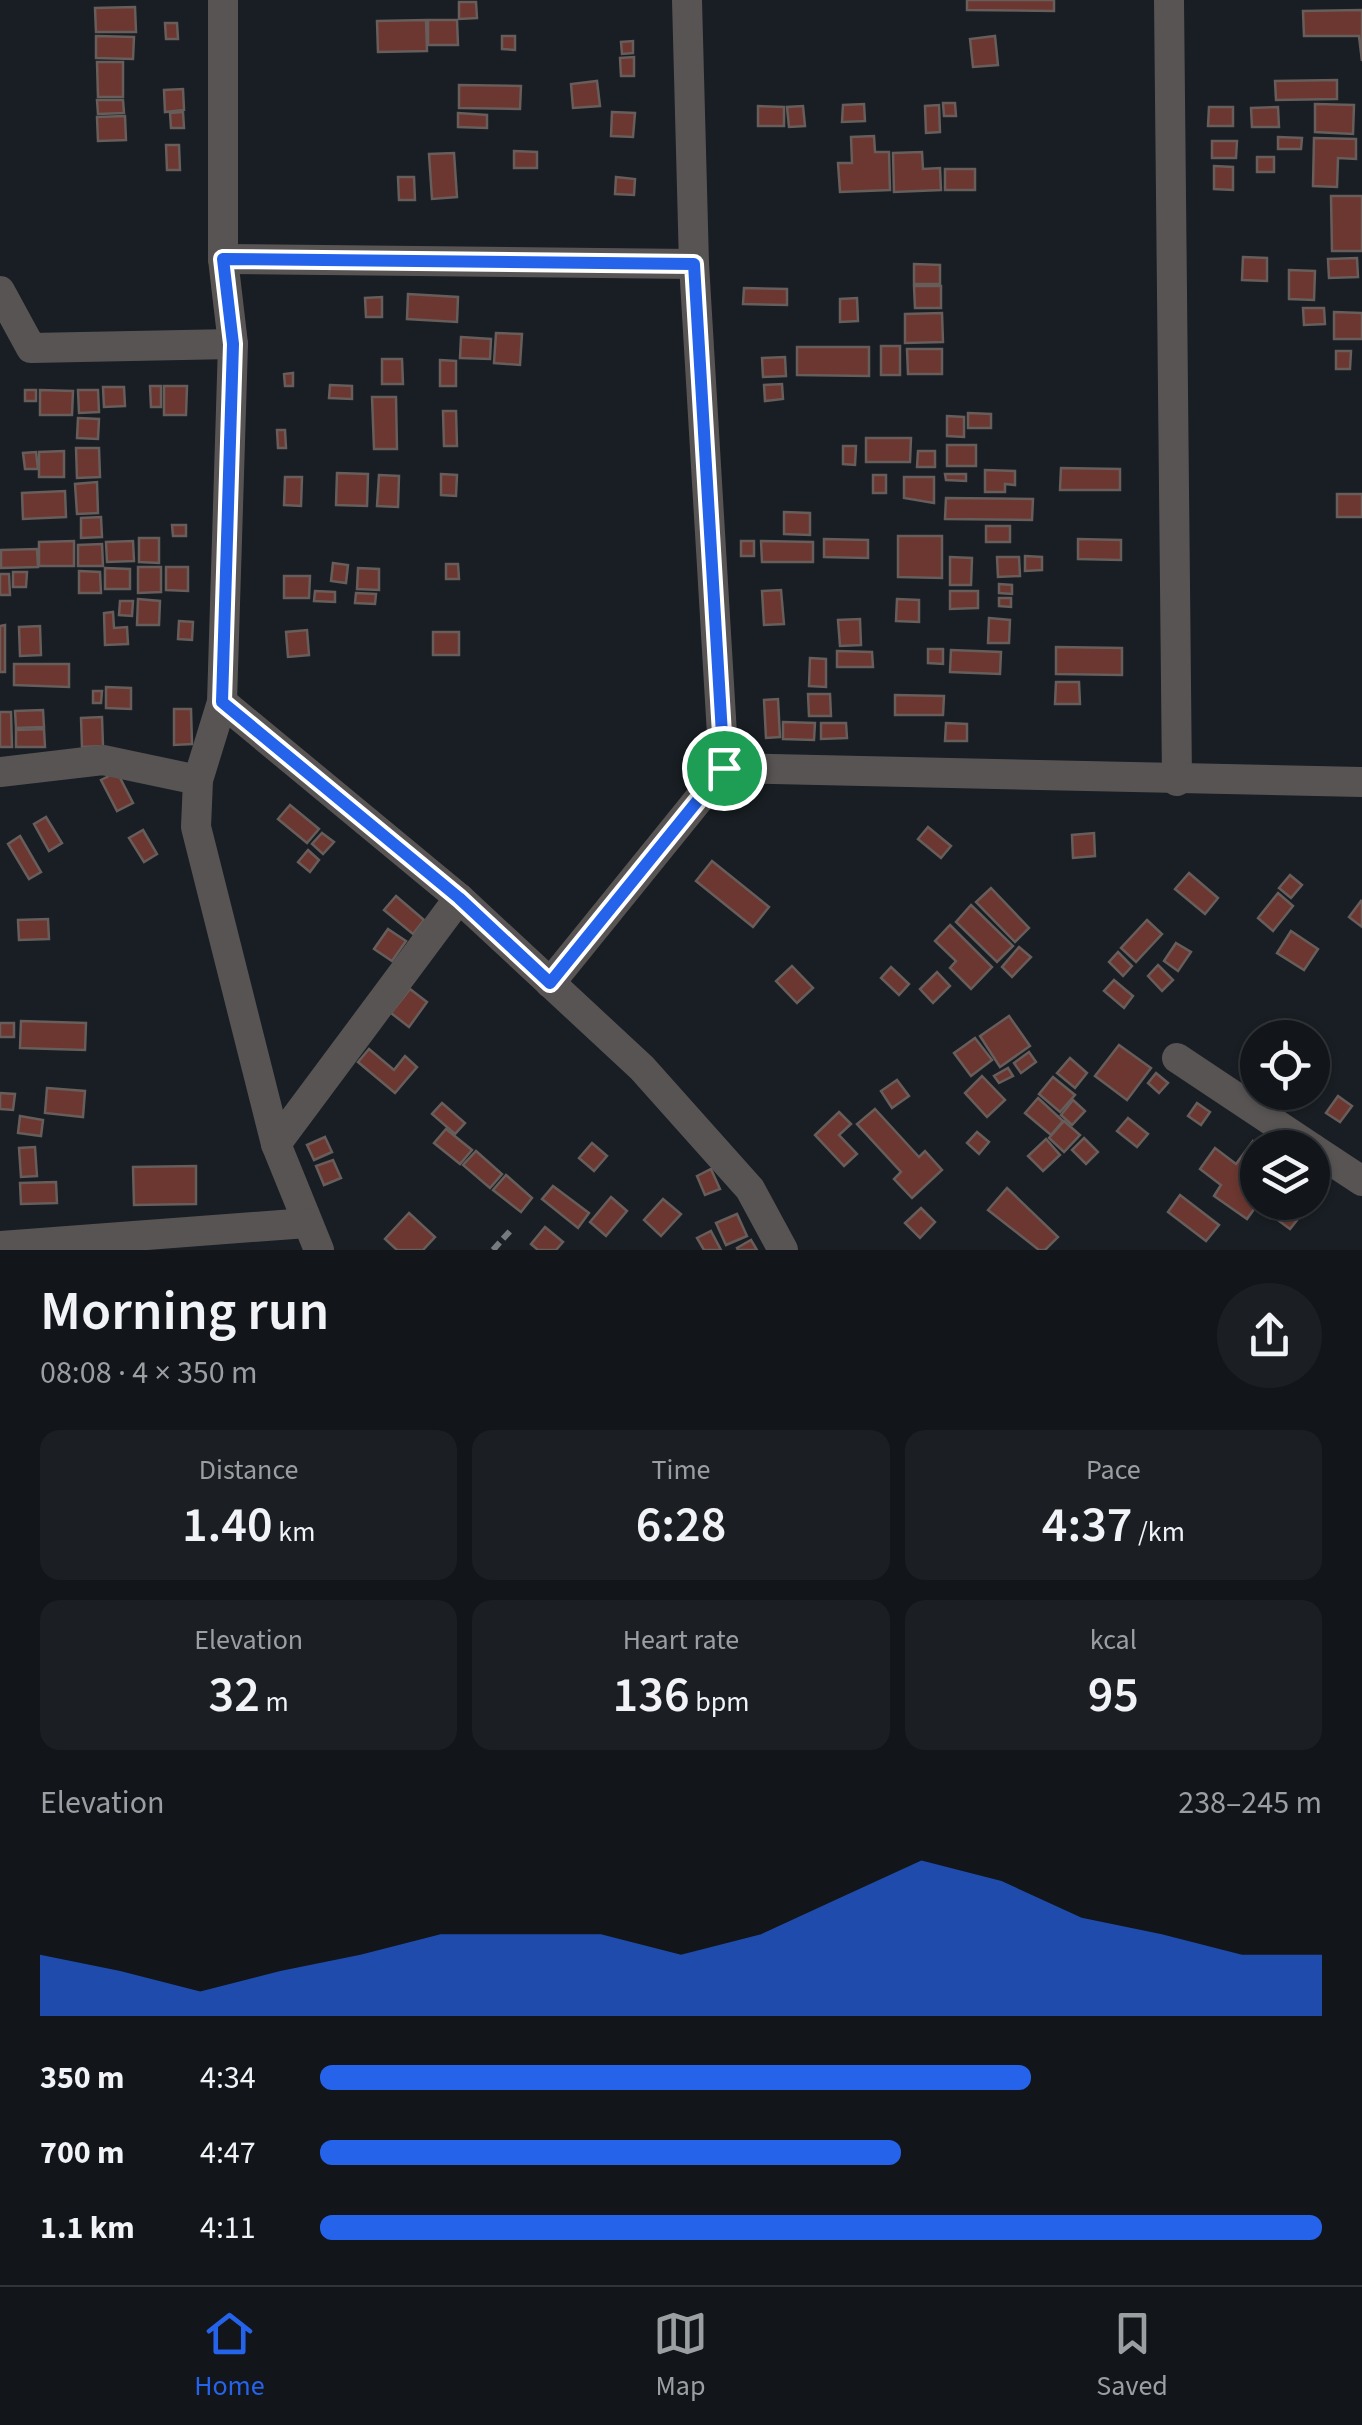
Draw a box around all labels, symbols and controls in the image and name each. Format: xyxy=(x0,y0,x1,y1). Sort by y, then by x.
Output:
pin xyxy=(682,726,767,811)
icon: arrive xyxy=(697,741,752,796)
map controls xyxy=(1240,1020,1330,1220)
button: locate xyxy=(1240,1020,1330,1110)
button: layers xyxy=(1240,1130,1330,1220)
text: Morning run xyxy=(40,1273,329,1351)
button: share xyxy=(1217,1283,1322,1388)
text: 08:08 · 4 × 350 m xyxy=(40,1350,258,1396)
text: Distance xyxy=(199,1450,298,1490)
text: Time xyxy=(651,1450,710,1490)
text: Pace xyxy=(1086,1450,1141,1490)
text: 1.40 xyxy=(182,1490,273,1561)
text: 6:28 xyxy=(636,1490,726,1561)
text: 4:37 xyxy=(1042,1490,1132,1561)
text: km xyxy=(273,1512,315,1552)
text: /km xyxy=(1132,1512,1185,1552)
text: Elevation xyxy=(194,1620,303,1660)
text: Heart rate xyxy=(623,1620,739,1660)
text: kcal xyxy=(1090,1620,1137,1660)
text: 32 xyxy=(209,1660,260,1731)
text: 136 xyxy=(613,1660,690,1731)
text: 95 xyxy=(1088,1660,1139,1731)
text: m xyxy=(260,1682,289,1722)
text: bpm xyxy=(690,1682,749,1722)
text: Elevation xyxy=(40,1780,165,1826)
text: 238–245 m xyxy=(1178,1780,1322,1826)
text: 350 m xyxy=(40,2055,125,2101)
text: 4:34 xyxy=(200,2055,256,2101)
text: 700 m xyxy=(40,2130,125,2176)
text: 4:47 xyxy=(200,2130,256,2176)
text: 1.1 km xyxy=(40,2205,135,2251)
text: 4:11 xyxy=(200,2205,256,2251)
tab: Home xyxy=(194,2306,265,2406)
tab: Map xyxy=(653,2306,708,2406)
tab: Saved xyxy=(1096,2306,1168,2406)

